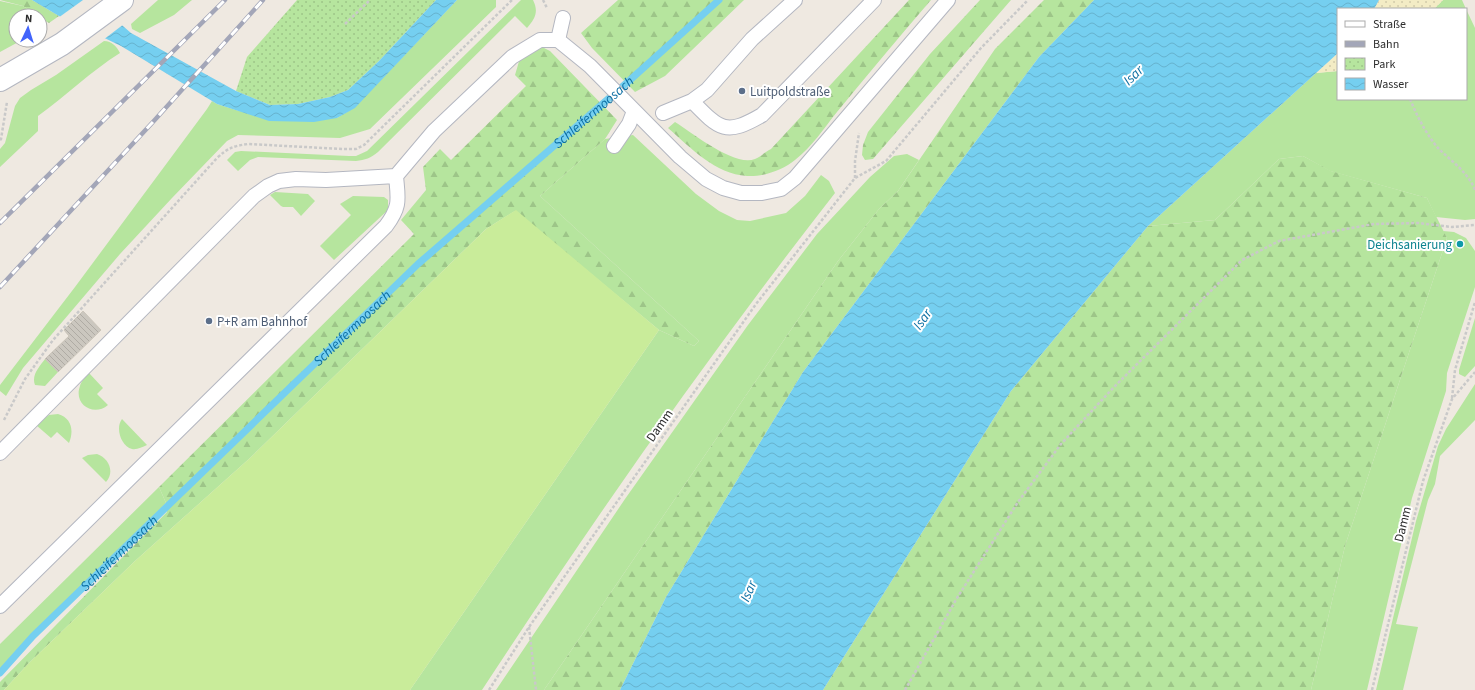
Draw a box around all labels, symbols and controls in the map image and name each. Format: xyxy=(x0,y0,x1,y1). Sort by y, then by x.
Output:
north arrow xyxy=(8,8,48,48)
legend xyxy=(1337,8,1467,100)
text: N xyxy=(24,11,33,26)
text: Straße xyxy=(1373,16,1406,33)
text: Bahn xyxy=(1373,36,1399,53)
text: Park xyxy=(1373,56,1395,73)
water label: Isar xyxy=(1119,60,1149,90)
water label: Schleifermoosach xyxy=(549,72,639,153)
text: Wasser xyxy=(1373,76,1409,93)
place label: Luitpoldstraße xyxy=(750,83,830,101)
marker: Luitpoldstraße xyxy=(737,86,747,96)
place label: Deichsanierung xyxy=(1367,236,1452,254)
marker: Deichsanierung xyxy=(1455,239,1465,249)
water label: Schleifermoosach xyxy=(309,286,396,371)
water label: Isar xyxy=(908,304,938,334)
place label: P+R am Bahnhof xyxy=(217,313,308,331)
marker: P+R am Bahnhof xyxy=(204,316,214,326)
street label: Damm xyxy=(642,406,678,446)
street label: Damm xyxy=(1390,505,1416,544)
water label: Schleifermoosach xyxy=(76,511,163,596)
water label: Isar xyxy=(736,577,763,605)

